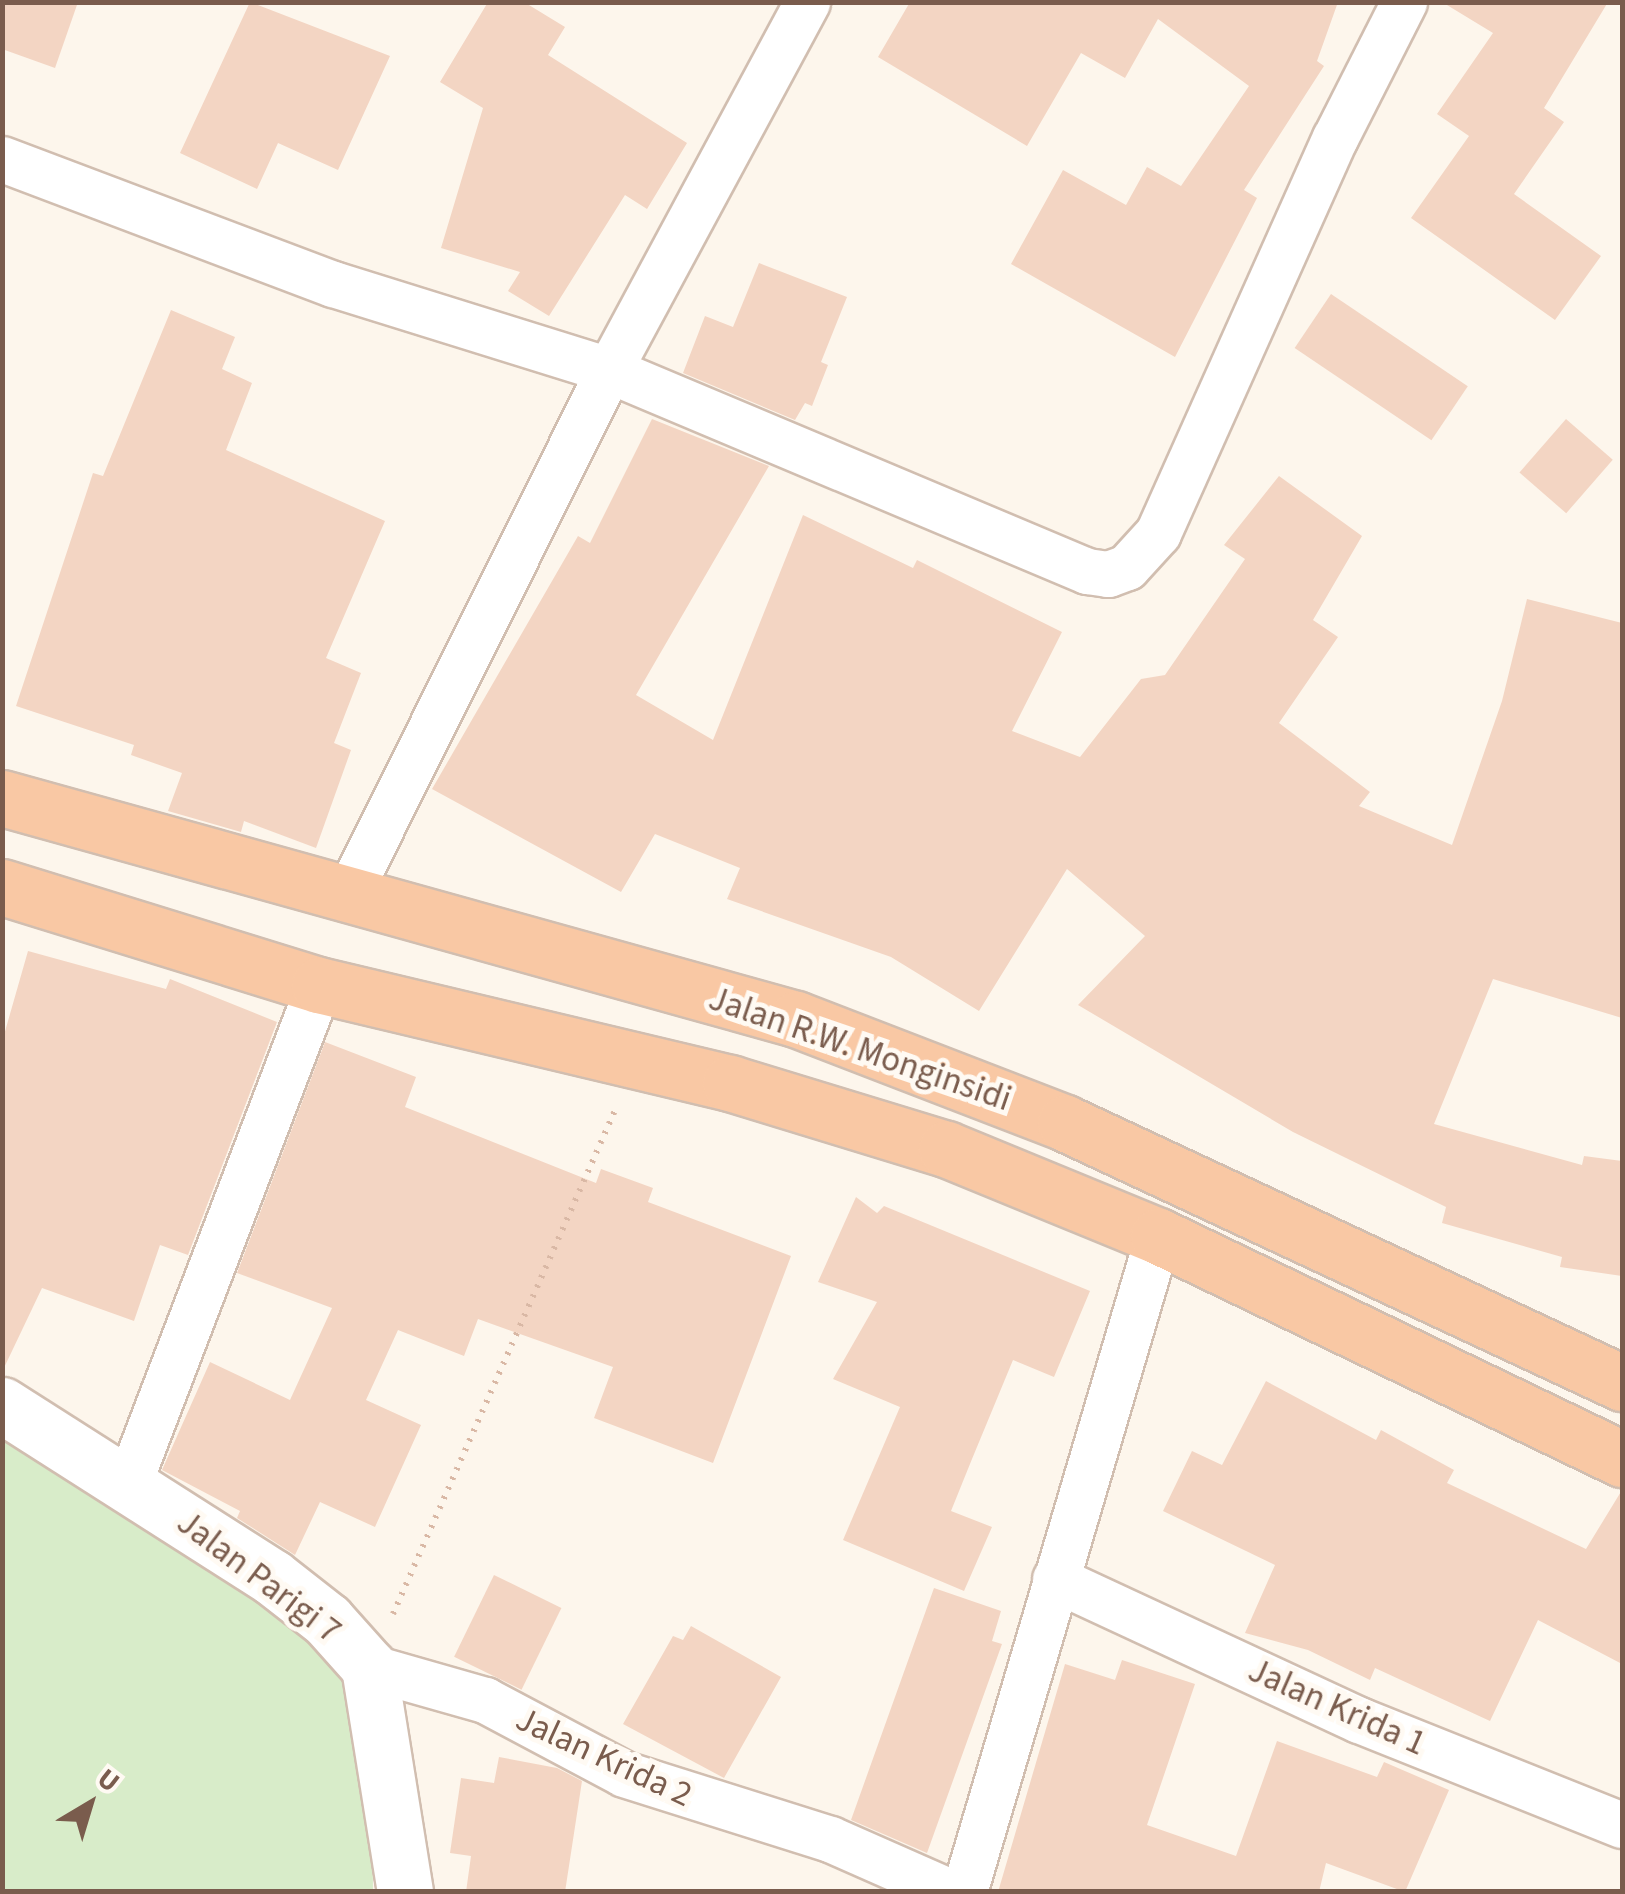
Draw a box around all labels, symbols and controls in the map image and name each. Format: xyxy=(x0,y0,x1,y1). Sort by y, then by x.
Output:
street label: Jalan R.W. Monginsidi xyxy=(703,978,1017,1120)
street label: Jalan Parigi 7 xyxy=(169,1502,349,1652)
street label: Jalan Krida 1 xyxy=(1242,1649,1432,1765)
street label: Jalan Krida 2 xyxy=(509,1698,699,1816)
north arrow xyxy=(40,1754,140,1854)
text: U xyxy=(89,1759,128,1802)

